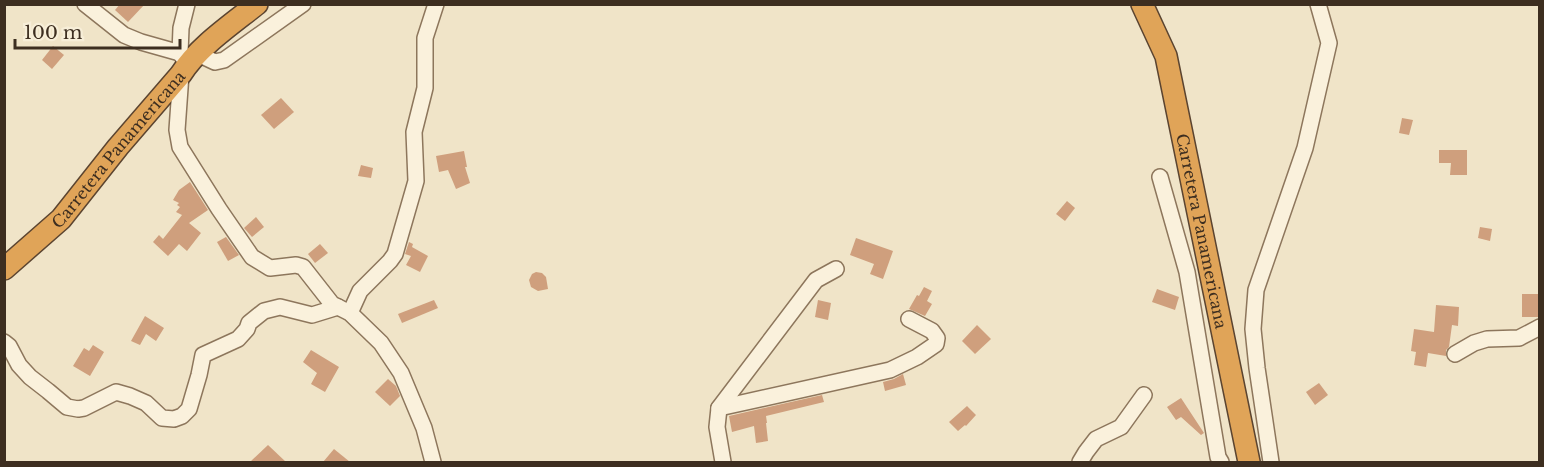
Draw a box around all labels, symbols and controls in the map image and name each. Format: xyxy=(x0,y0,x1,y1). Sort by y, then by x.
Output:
scale bar xyxy=(15,12,180,50)
text: 100 m xyxy=(24,22,82,44)
street label: Carretera Panamericana xyxy=(48,66,189,233)
street label: Carretera Panamericana xyxy=(1172,132,1232,331)

